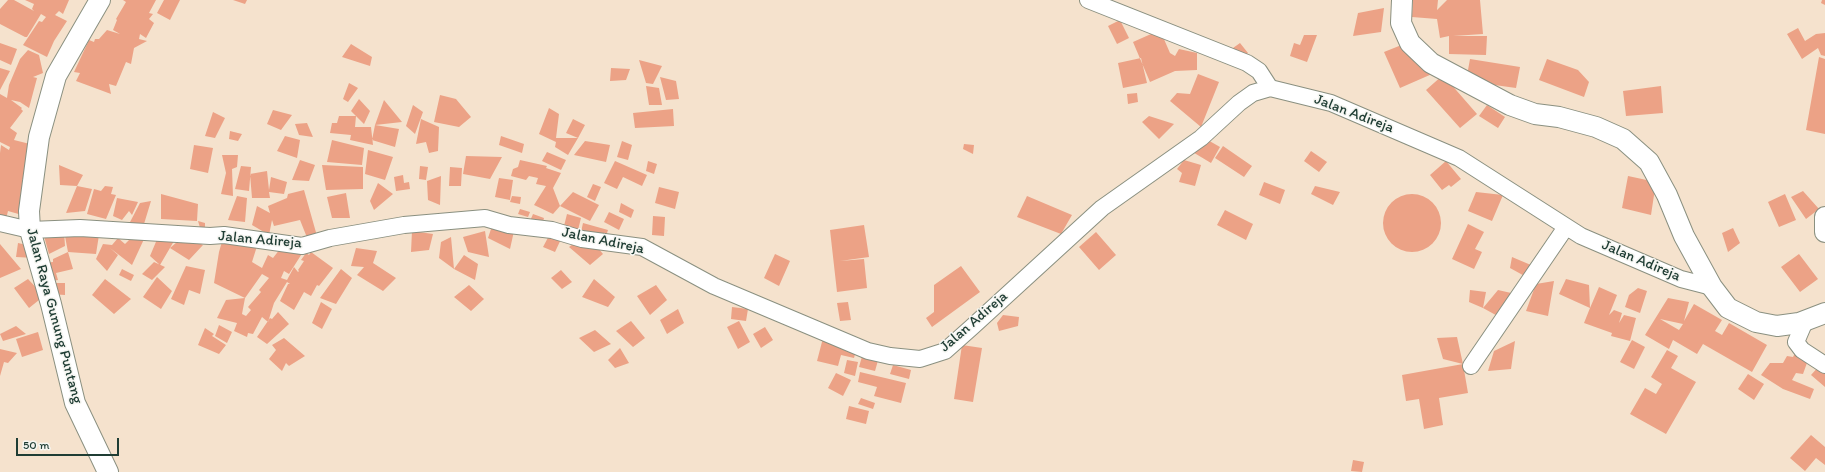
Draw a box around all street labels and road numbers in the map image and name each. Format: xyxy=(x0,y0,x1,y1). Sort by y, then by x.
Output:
street label: Jalan Adireja xyxy=(1312,91,1396,137)
street label: Jalan Adireja xyxy=(560,223,646,259)
street label: Jalan Raya Gunung Puntang xyxy=(22,226,86,406)
street label: Jalan Adireja xyxy=(217,227,303,253)
street label: Jalan Adireja xyxy=(1599,236,1683,286)
street label: Jalan Adireja xyxy=(936,288,1012,356)

